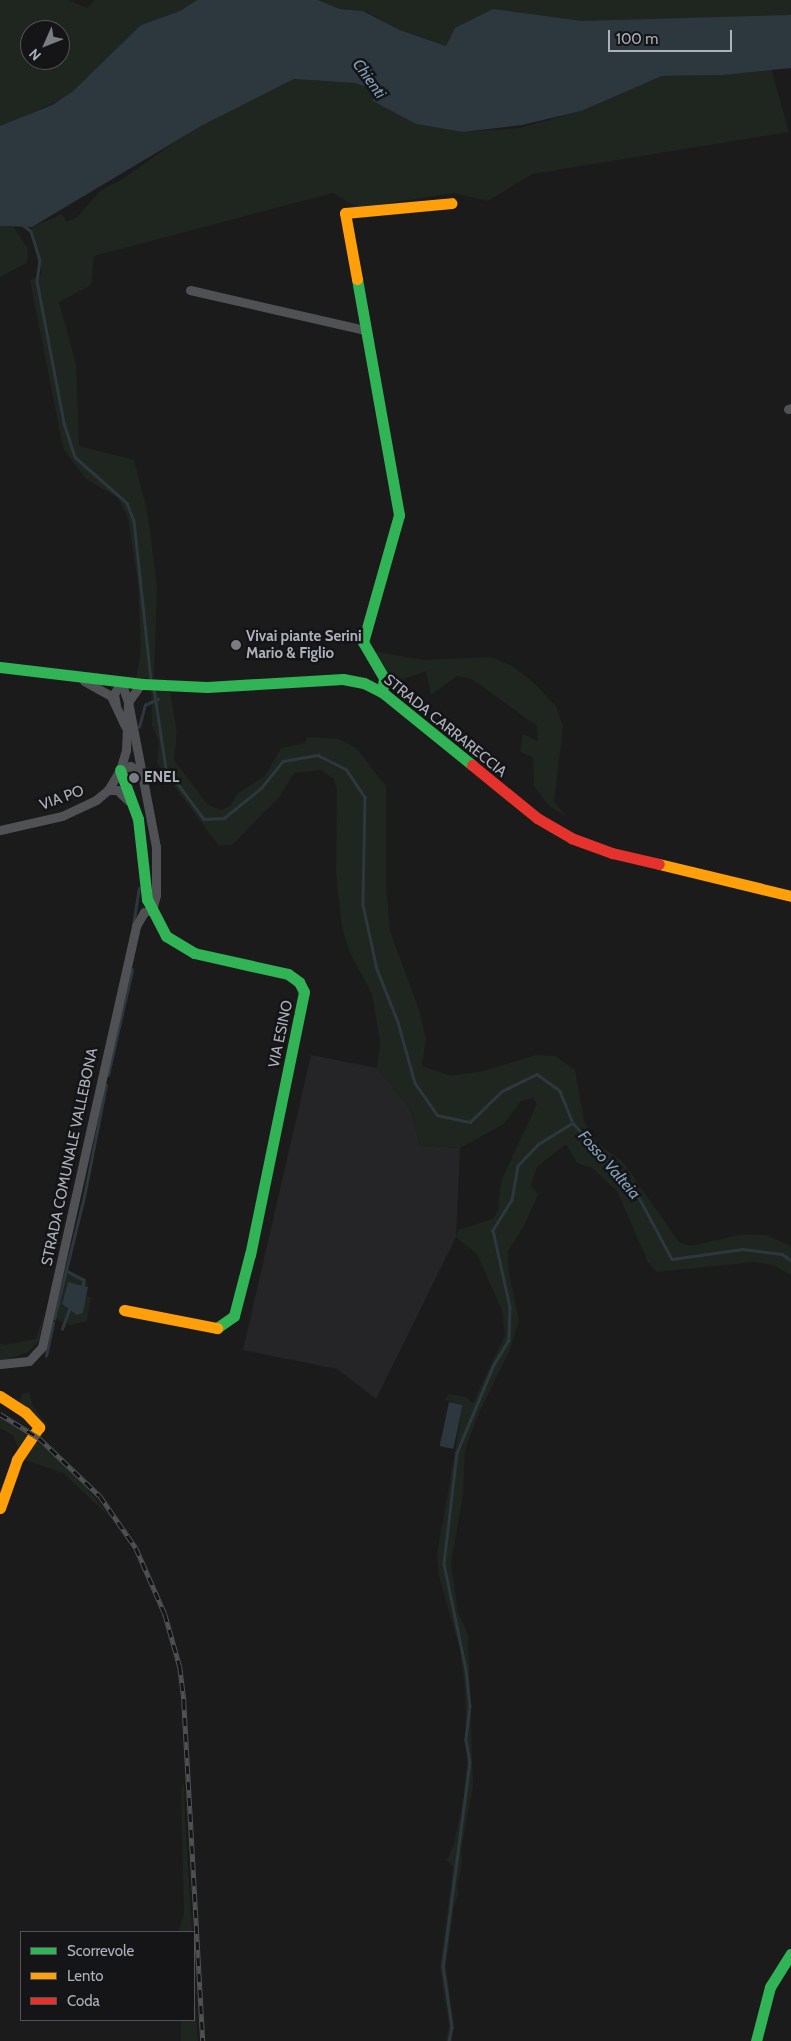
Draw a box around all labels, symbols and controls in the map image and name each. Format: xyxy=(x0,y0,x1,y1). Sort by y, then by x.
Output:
north arrow xyxy=(20,20,70,70)
scale bar xyxy=(611,20,735,52)
text: 100 m xyxy=(616,30,658,48)
text: N xyxy=(25,45,45,65)
water label: Chienti xyxy=(348,55,390,103)
place label: Vivai piante Serini Mario & Figlio xyxy=(246,627,362,662)
marker: Vivai piante Serini Mario & Figlio xyxy=(230,639,242,651)
street label: STRADA CARRARECCIA xyxy=(380,671,510,781)
place label: ENEL xyxy=(144,769,179,787)
marker: ENEL xyxy=(128,772,140,784)
street label: VIA PO xyxy=(37,782,87,814)
street label: VIA ESINO xyxy=(265,999,297,1069)
street label: STRADA COMUNALE VALLEBONA xyxy=(38,1047,102,1267)
water label: Fosso Valteia xyxy=(574,1127,644,1203)
legend xyxy=(20,1931,195,2021)
text: Scorrevole xyxy=(67,1942,134,1960)
text: Lento xyxy=(67,1967,104,1985)
text: Coda xyxy=(67,1992,100,2010)

